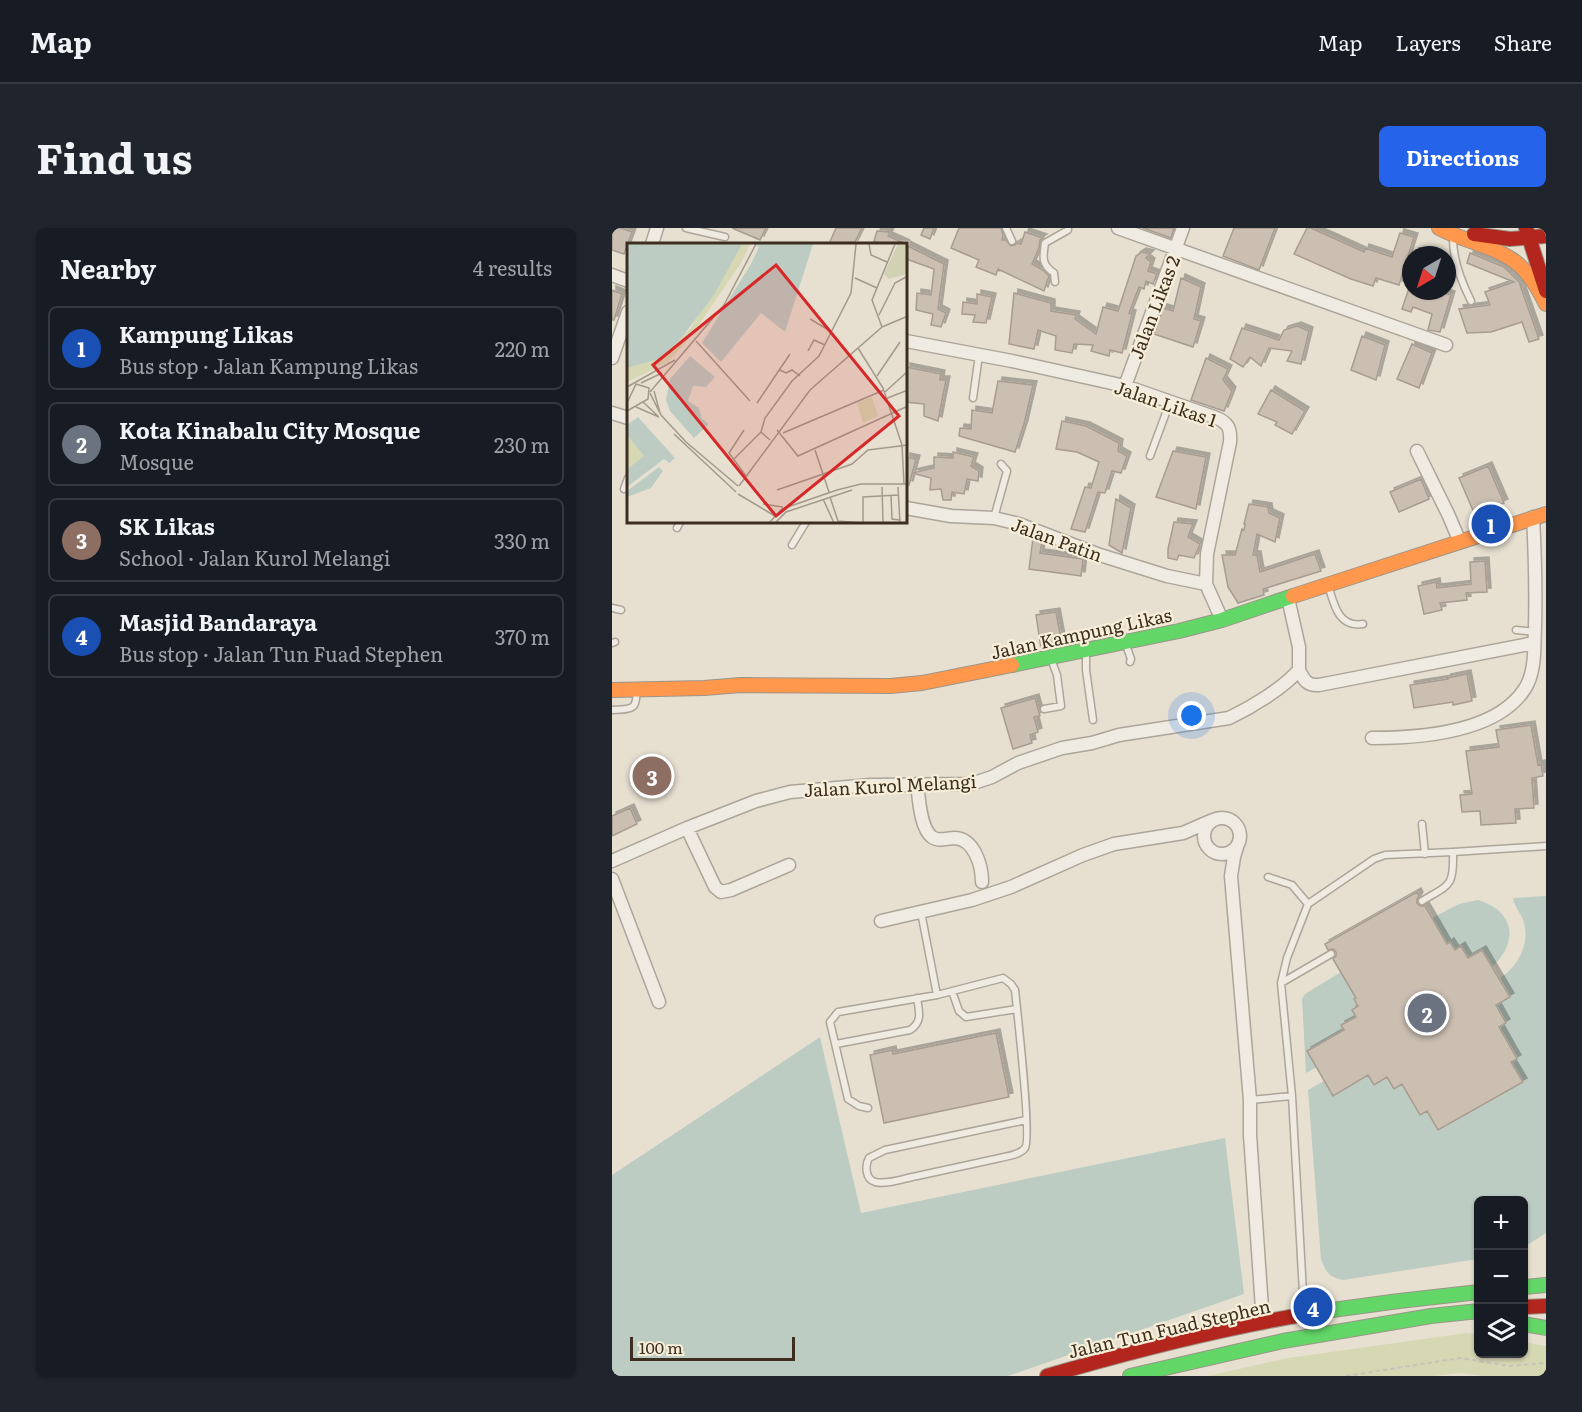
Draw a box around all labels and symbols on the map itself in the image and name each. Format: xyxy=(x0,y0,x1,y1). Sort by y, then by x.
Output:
inset map xyxy=(627,243,908,524)
north arrow xyxy=(1402,246,1456,300)
street label: Jalan Likas 2 xyxy=(1122,251,1186,363)
street label: Jalan Likas 1 xyxy=(1111,373,1221,433)
pin: 1 xyxy=(1472,502,1510,546)
street label: Jalan Patin xyxy=(1008,510,1106,568)
street label: Jalan Kampung Likas xyxy=(988,601,1174,665)
your location xyxy=(1177,701,1206,730)
pin: 3 xyxy=(632,754,672,798)
street label: Jalan Kurol Melangi xyxy=(803,767,977,803)
pin: 2 xyxy=(1408,990,1446,1036)
pin: 4 xyxy=(1294,1284,1332,1330)
street label: Jalan Tun Fuad Stephen xyxy=(1065,1292,1273,1364)
scale bar xyxy=(630,1334,795,1362)

